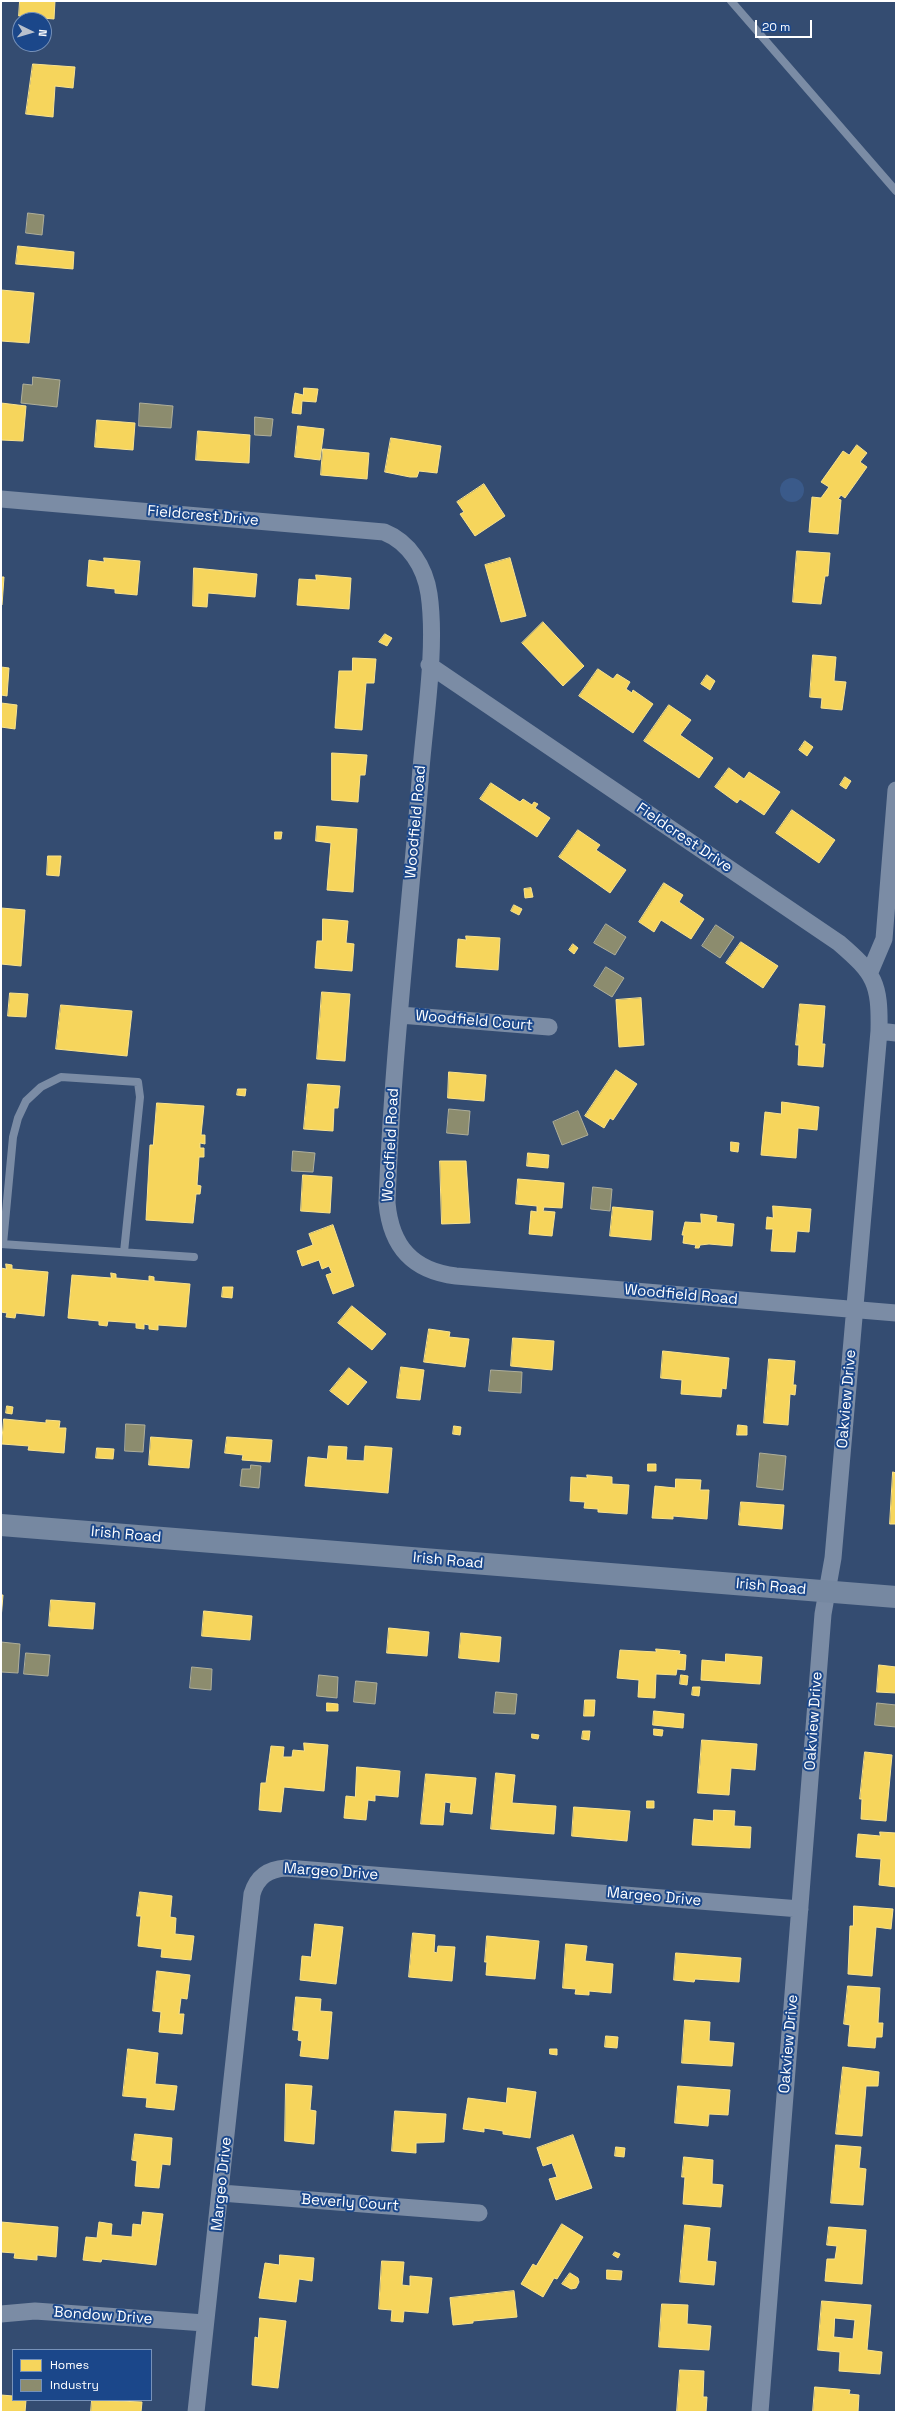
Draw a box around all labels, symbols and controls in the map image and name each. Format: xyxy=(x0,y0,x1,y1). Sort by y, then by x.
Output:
north arrow xyxy=(12,12,52,52)
scale bar xyxy=(757,12,814,38)
text: 20 m xyxy=(762,19,790,35)
text: N xyxy=(36,29,50,37)
street label: Fieldcrest Drive xyxy=(147,502,259,530)
street label: Woodfield Road xyxy=(402,764,430,880)
street label: Fieldcrest Drive xyxy=(633,799,735,877)
street label: Woodfield Court xyxy=(415,1007,533,1035)
street label: Woodfield Road xyxy=(379,1088,403,1202)
street label: Woodfield Road xyxy=(623,1281,739,1309)
street label: Oakview Drive xyxy=(834,1349,860,1449)
street label: Irish Road xyxy=(90,1523,162,1547)
street label: Irish Road xyxy=(412,1549,484,1573)
street label: Irish Road xyxy=(735,1575,807,1599)
street label: Oakview Drive xyxy=(802,1671,826,1771)
street label: Margeo Drive xyxy=(283,1860,379,1884)
street label: Margeo Drive xyxy=(606,1884,702,1910)
street label: Oakview Drive xyxy=(776,1994,802,2094)
street label: Margeo Drive xyxy=(208,2136,236,2232)
street label: Beverly Court xyxy=(300,2191,400,2215)
street label: Bondow Drive xyxy=(53,2304,153,2328)
legend xyxy=(12,2349,152,2401)
text: Homes xyxy=(50,2357,89,2373)
text: Industry xyxy=(50,2377,99,2393)

